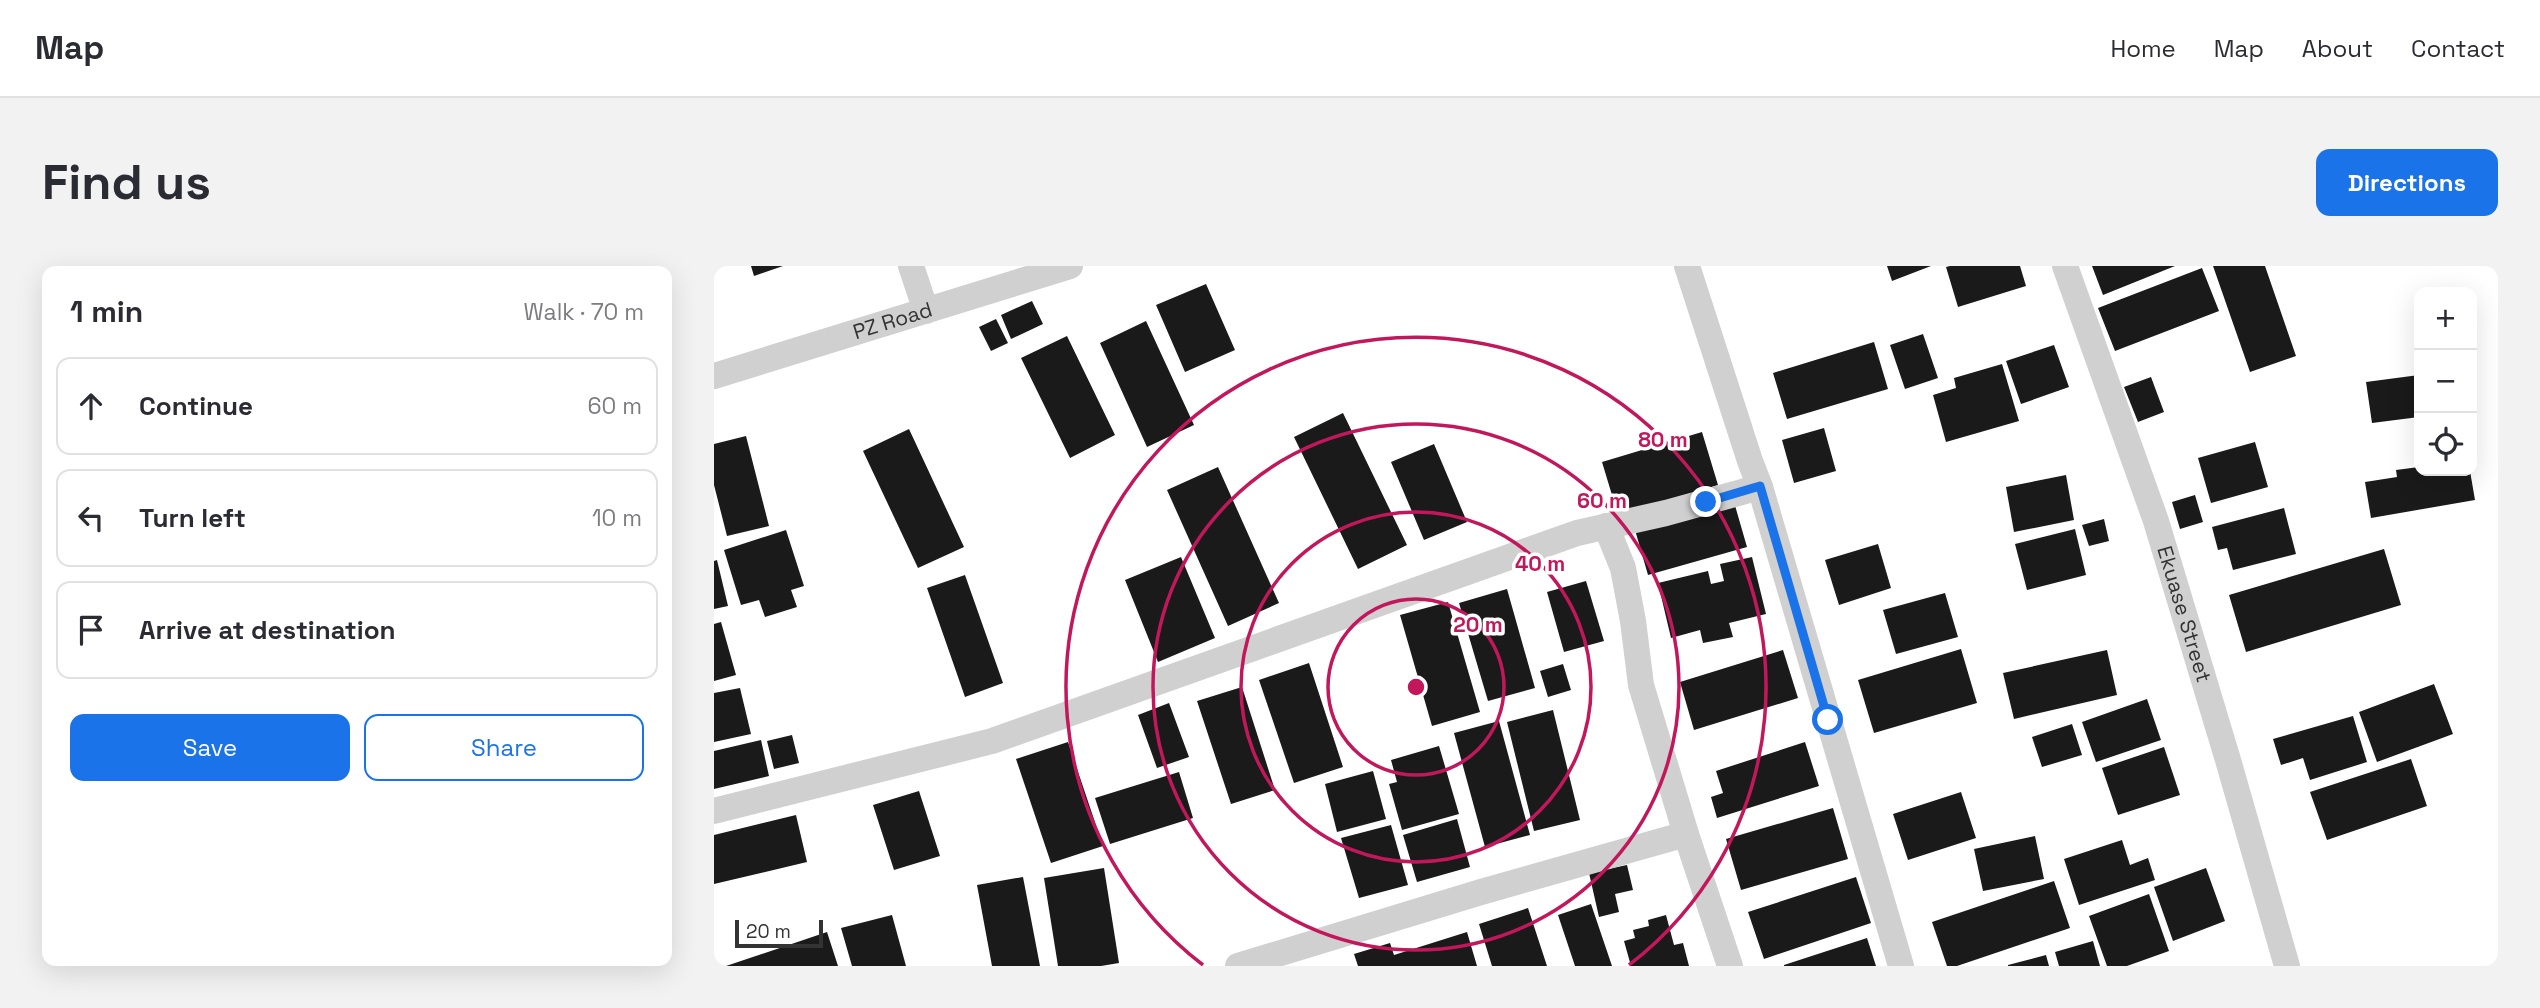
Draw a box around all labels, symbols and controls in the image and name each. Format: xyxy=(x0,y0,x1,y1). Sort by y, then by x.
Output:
text: Map xyxy=(35,27,104,69)
text: Home xyxy=(2110,33,2176,64)
text: Map xyxy=(2214,33,2264,64)
text: About xyxy=(2302,33,2373,64)
text: Contact xyxy=(2411,33,2505,64)
button: Directions xyxy=(2316,149,2498,216)
text: Find us xyxy=(42,151,211,213)
map controls xyxy=(2414,287,2477,476)
button: + xyxy=(2414,287,2477,350)
text: 1 min xyxy=(70,292,143,331)
street label: PZ Road xyxy=(850,295,935,345)
text: Walk · 70 m xyxy=(524,297,644,327)
button: − xyxy=(2414,350,2477,413)
icon: ahead xyxy=(72,387,110,425)
text: Continue xyxy=(139,389,253,423)
text: 60 m xyxy=(587,391,642,421)
button: locate xyxy=(2414,413,2477,476)
text: 80 m xyxy=(1638,426,1688,453)
route end xyxy=(1690,486,1721,517)
text: 60 m xyxy=(1577,487,1627,514)
icon: left xyxy=(72,499,110,537)
text: Turn left xyxy=(139,501,246,535)
text: 10 m xyxy=(592,503,642,533)
street label: Ekuase Street xyxy=(2151,543,2218,685)
text: 40 m xyxy=(1515,550,1565,577)
icon: arrive xyxy=(72,611,110,649)
text: 20 m xyxy=(1453,611,1503,638)
text: Arrive at destination xyxy=(139,613,396,647)
centre of rings xyxy=(1404,675,1428,699)
route start xyxy=(1812,704,1843,735)
button: Save xyxy=(70,714,350,781)
button: Share xyxy=(364,714,644,781)
scale bar xyxy=(735,917,822,949)
text: 20 m xyxy=(746,919,791,944)

